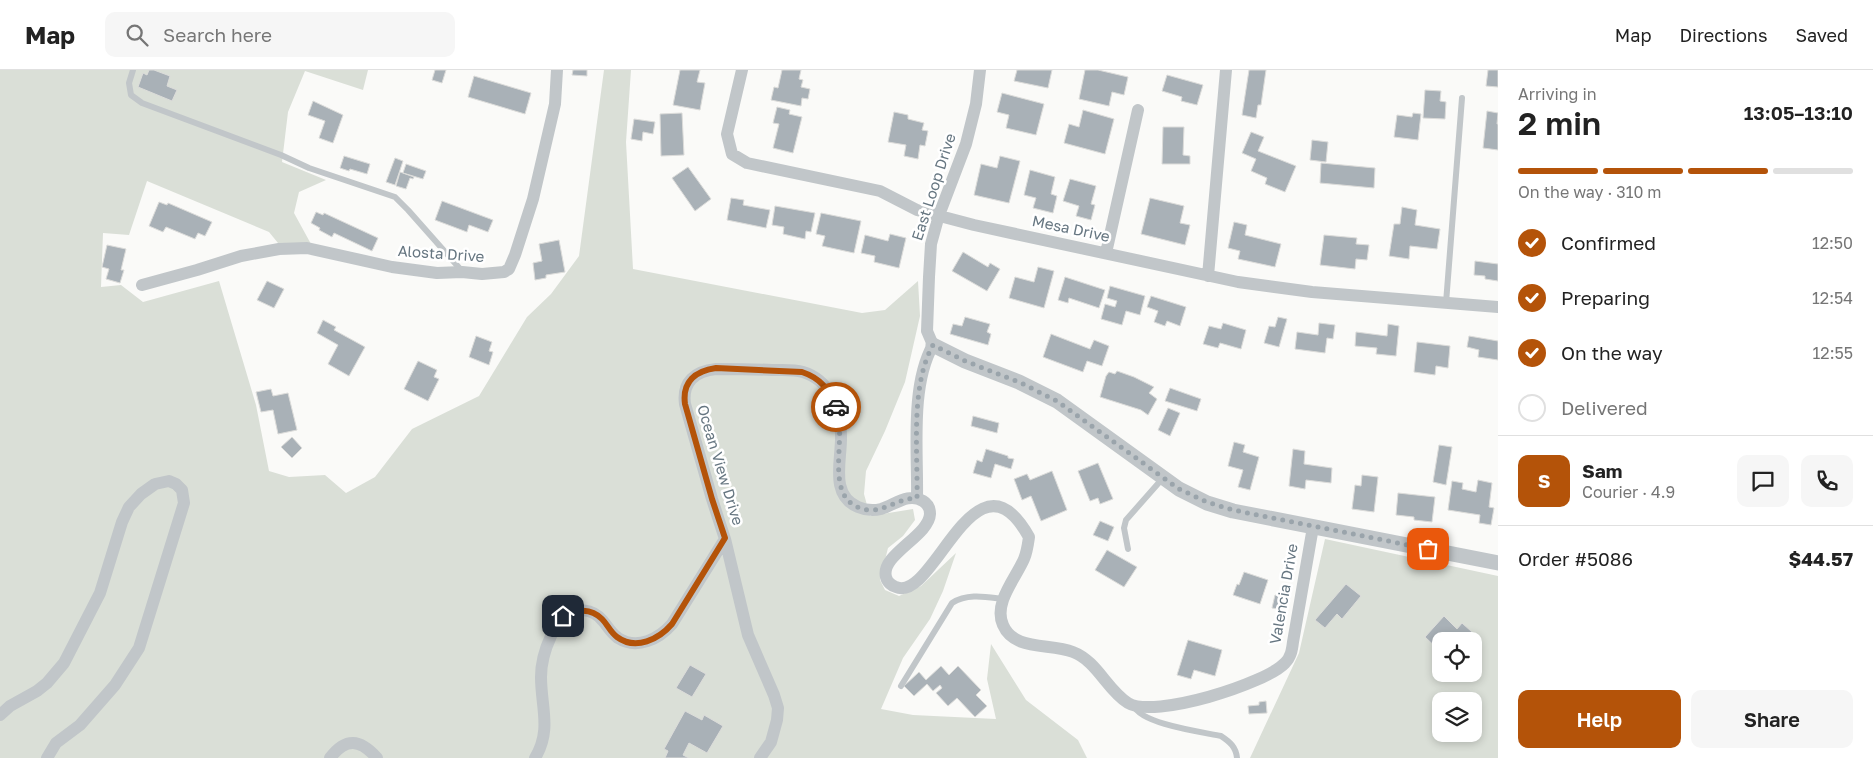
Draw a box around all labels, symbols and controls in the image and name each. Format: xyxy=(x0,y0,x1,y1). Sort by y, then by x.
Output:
search box xyxy=(105,12,455,57)
text: Map xyxy=(25,20,75,49)
icon: search xyxy=(123,21,151,49)
text: Search here xyxy=(163,23,272,46)
text: Map xyxy=(1615,24,1651,46)
text: Directions xyxy=(1679,24,1767,46)
text: Saved xyxy=(1795,24,1848,46)
text: Arriving in xyxy=(1518,84,1597,104)
text: 13:05–13:10 xyxy=(1744,101,1853,124)
text: 2 min xyxy=(1518,104,1601,142)
street label: East Loop Drive xyxy=(907,131,959,243)
text: On the way · 310 m xyxy=(1518,182,1662,202)
street label: Mesa Drive xyxy=(1031,211,1112,245)
icon: check xyxy=(1518,229,1546,257)
text: Confirmed xyxy=(1561,231,1656,254)
text: 12:50 xyxy=(1812,233,1853,253)
street label: Alosta Drive xyxy=(397,241,485,265)
icon: check xyxy=(1518,284,1546,312)
text: Preparing xyxy=(1561,286,1650,309)
text: 12:54 xyxy=(1812,288,1853,308)
icon: check xyxy=(1518,339,1546,367)
text: On the way xyxy=(1561,341,1663,364)
text: 12:55 xyxy=(1813,343,1853,363)
courier xyxy=(811,382,861,432)
icon: car xyxy=(822,393,850,421)
text: Delivered xyxy=(1561,396,1648,419)
street label: Ocean View Drive xyxy=(694,402,748,527)
button: chat xyxy=(1737,455,1789,507)
button: phone xyxy=(1801,455,1853,507)
text: Sam xyxy=(1582,459,1622,482)
text: S xyxy=(1538,469,1550,492)
text: Courier · 4.9 xyxy=(1582,482,1675,502)
pin xyxy=(1407,528,1449,570)
icon: bag xyxy=(1414,535,1442,563)
street label: Valencia Drive xyxy=(1265,542,1301,646)
text: Order #5086 xyxy=(1518,547,1633,570)
text: $44.57 xyxy=(1788,547,1853,570)
pin xyxy=(542,595,584,637)
icon: home xyxy=(549,602,577,630)
map controls xyxy=(1432,632,1482,742)
button: locate xyxy=(1432,632,1482,682)
button: Help xyxy=(1518,690,1681,748)
button: Share xyxy=(1691,690,1853,748)
button: layers xyxy=(1432,692,1482,742)

